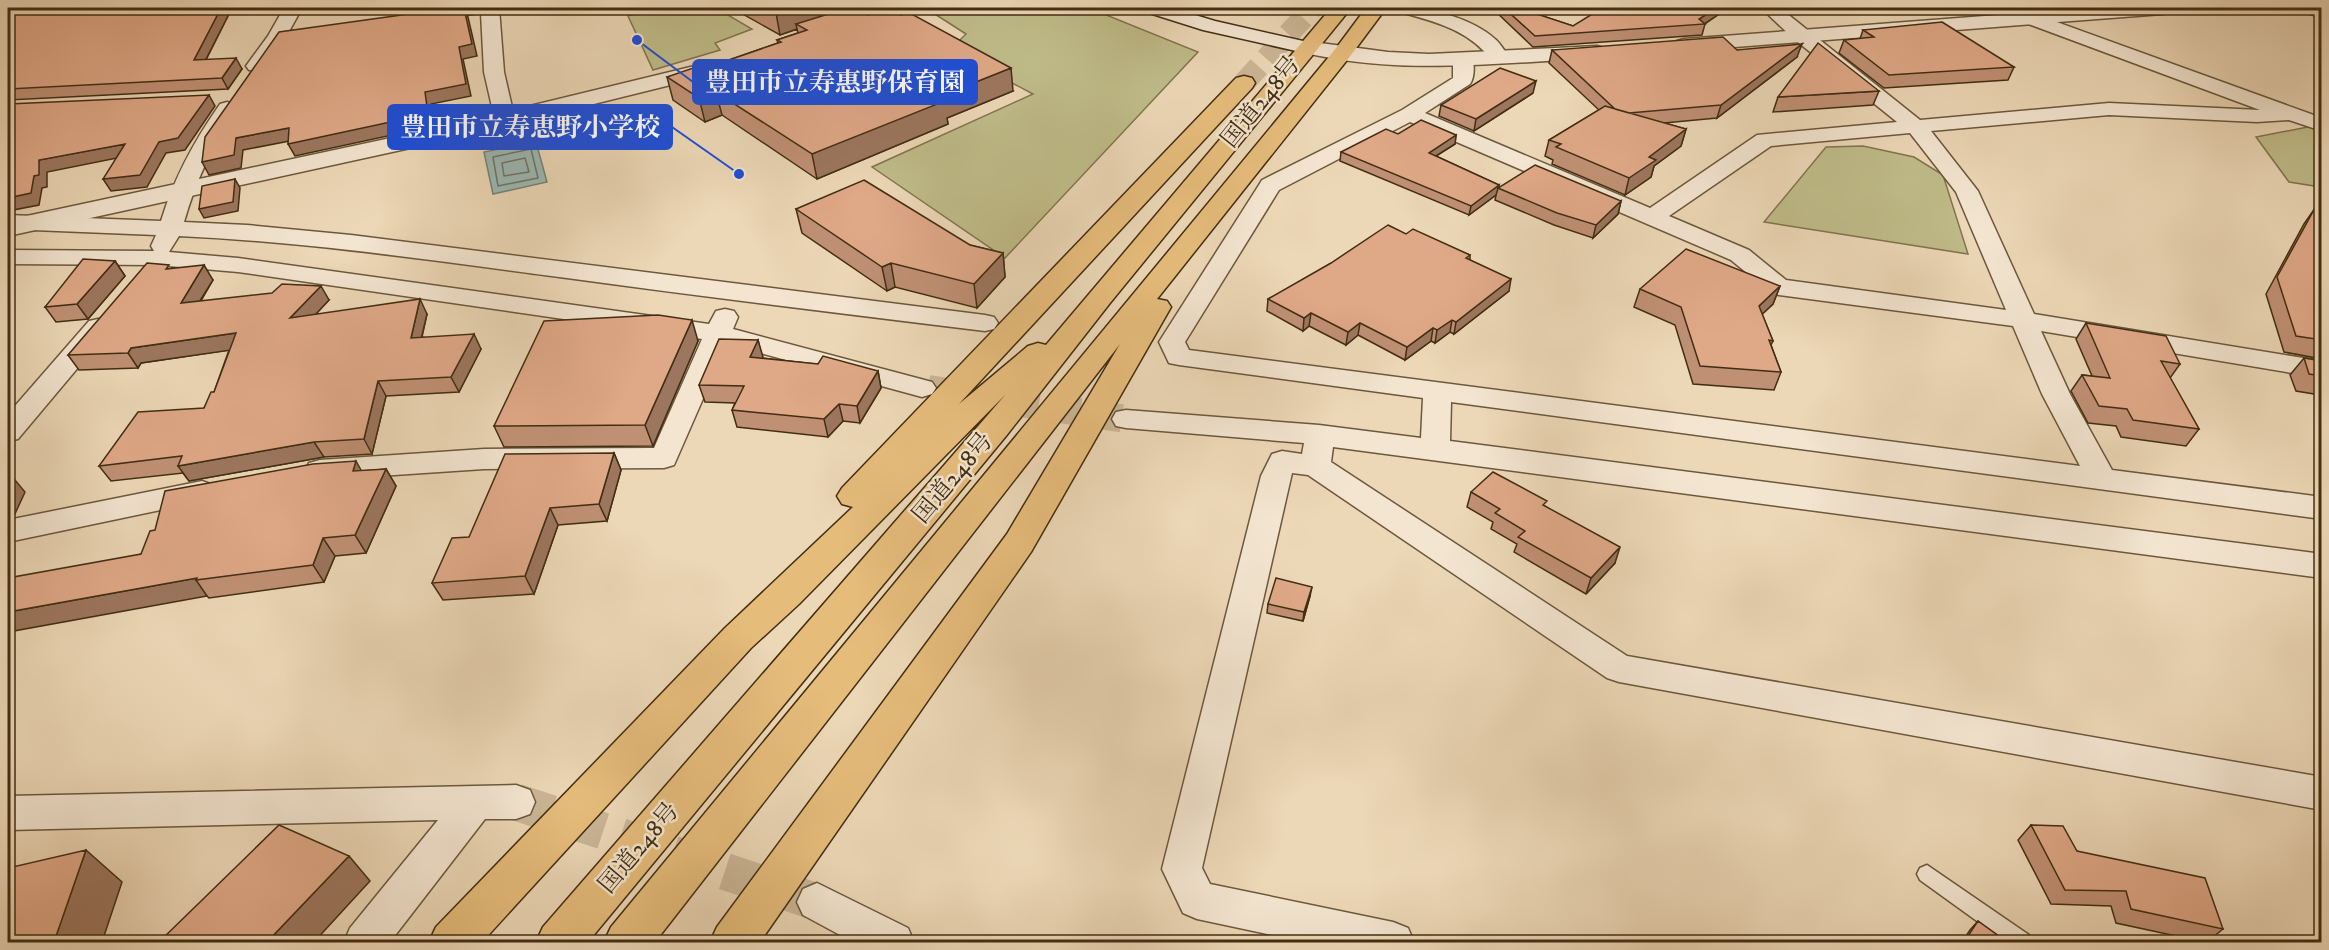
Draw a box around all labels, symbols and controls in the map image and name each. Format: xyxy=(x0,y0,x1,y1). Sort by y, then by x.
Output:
street label: 国道248号 xyxy=(1215,50,1307,154)
callout: 豊田市立寿惠野保育園 xyxy=(693,60,977,104)
text: 豊田市立寿惠野保育園 xyxy=(705,67,965,100)
callout: 豊田市立寿恵野小学校 xyxy=(388,105,672,149)
text: 豊田市立寿恵野小学校 xyxy=(400,112,660,145)
street label: 国道248号 xyxy=(906,426,1000,530)
street label: 国道248号 xyxy=(592,796,686,900)

